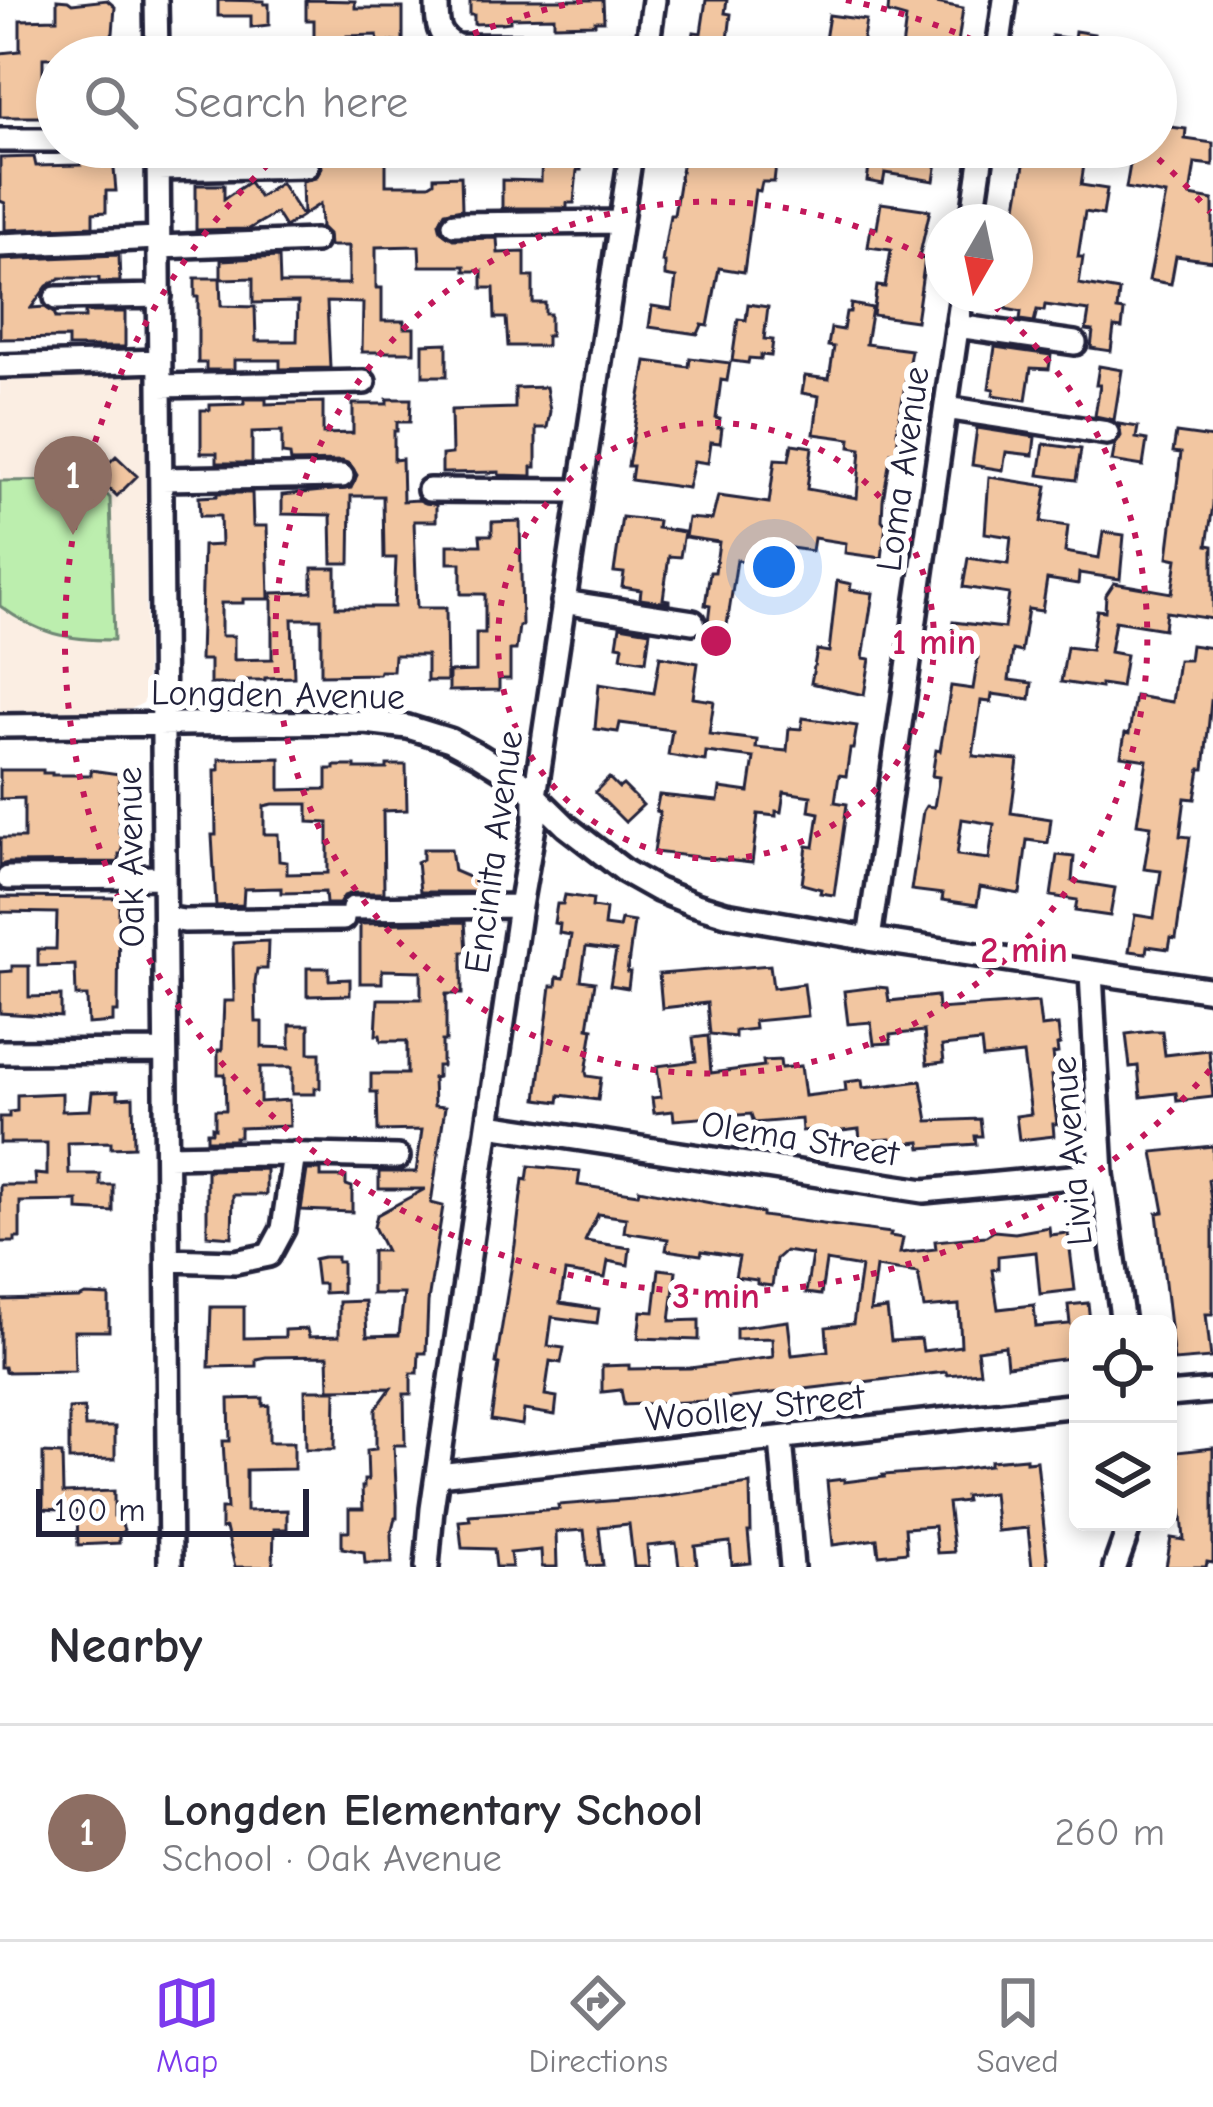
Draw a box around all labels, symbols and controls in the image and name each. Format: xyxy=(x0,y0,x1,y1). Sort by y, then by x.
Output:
search box xyxy=(36,36,1177,168)
icon: search xyxy=(78,69,144,135)
text: Search here xyxy=(174,76,408,128)
north arrow xyxy=(925,204,1033,312)
street label: Loma Avenue xyxy=(868,364,938,574)
pin: 1 xyxy=(34,436,112,535)
your location xyxy=(744,537,804,597)
centre of rings xyxy=(695,620,737,662)
text: 1 min xyxy=(892,622,976,663)
street label: Longden Avenue xyxy=(151,672,405,718)
street label: Encinita Avenue xyxy=(457,728,531,976)
street label: Oak Avenue xyxy=(109,766,153,948)
text: 2 min xyxy=(980,930,1068,971)
street label: Livia Avenue xyxy=(1043,1055,1101,1247)
street label: Olema Street xyxy=(698,1103,903,1175)
text: 3 min xyxy=(672,1276,760,1317)
map controls xyxy=(1069,1315,1177,1531)
button: locate xyxy=(1069,1315,1177,1423)
street label: Woolley Street xyxy=(643,1376,868,1440)
button: layers xyxy=(1069,1423,1177,1531)
scale bar xyxy=(36,1483,309,1536)
text: 100 m xyxy=(54,1491,146,1529)
text: Nearby xyxy=(48,1616,202,1675)
text: Longden Elementary School xyxy=(162,1784,703,1836)
text: 1 xyxy=(79,1810,95,1855)
text: 260 m xyxy=(1054,1810,1165,1855)
text: School · Oak Avenue xyxy=(162,1836,502,1881)
tab: Map xyxy=(154,1970,220,2080)
tab: Directions xyxy=(529,1970,668,2080)
tab: Saved xyxy=(976,1970,1059,2080)

